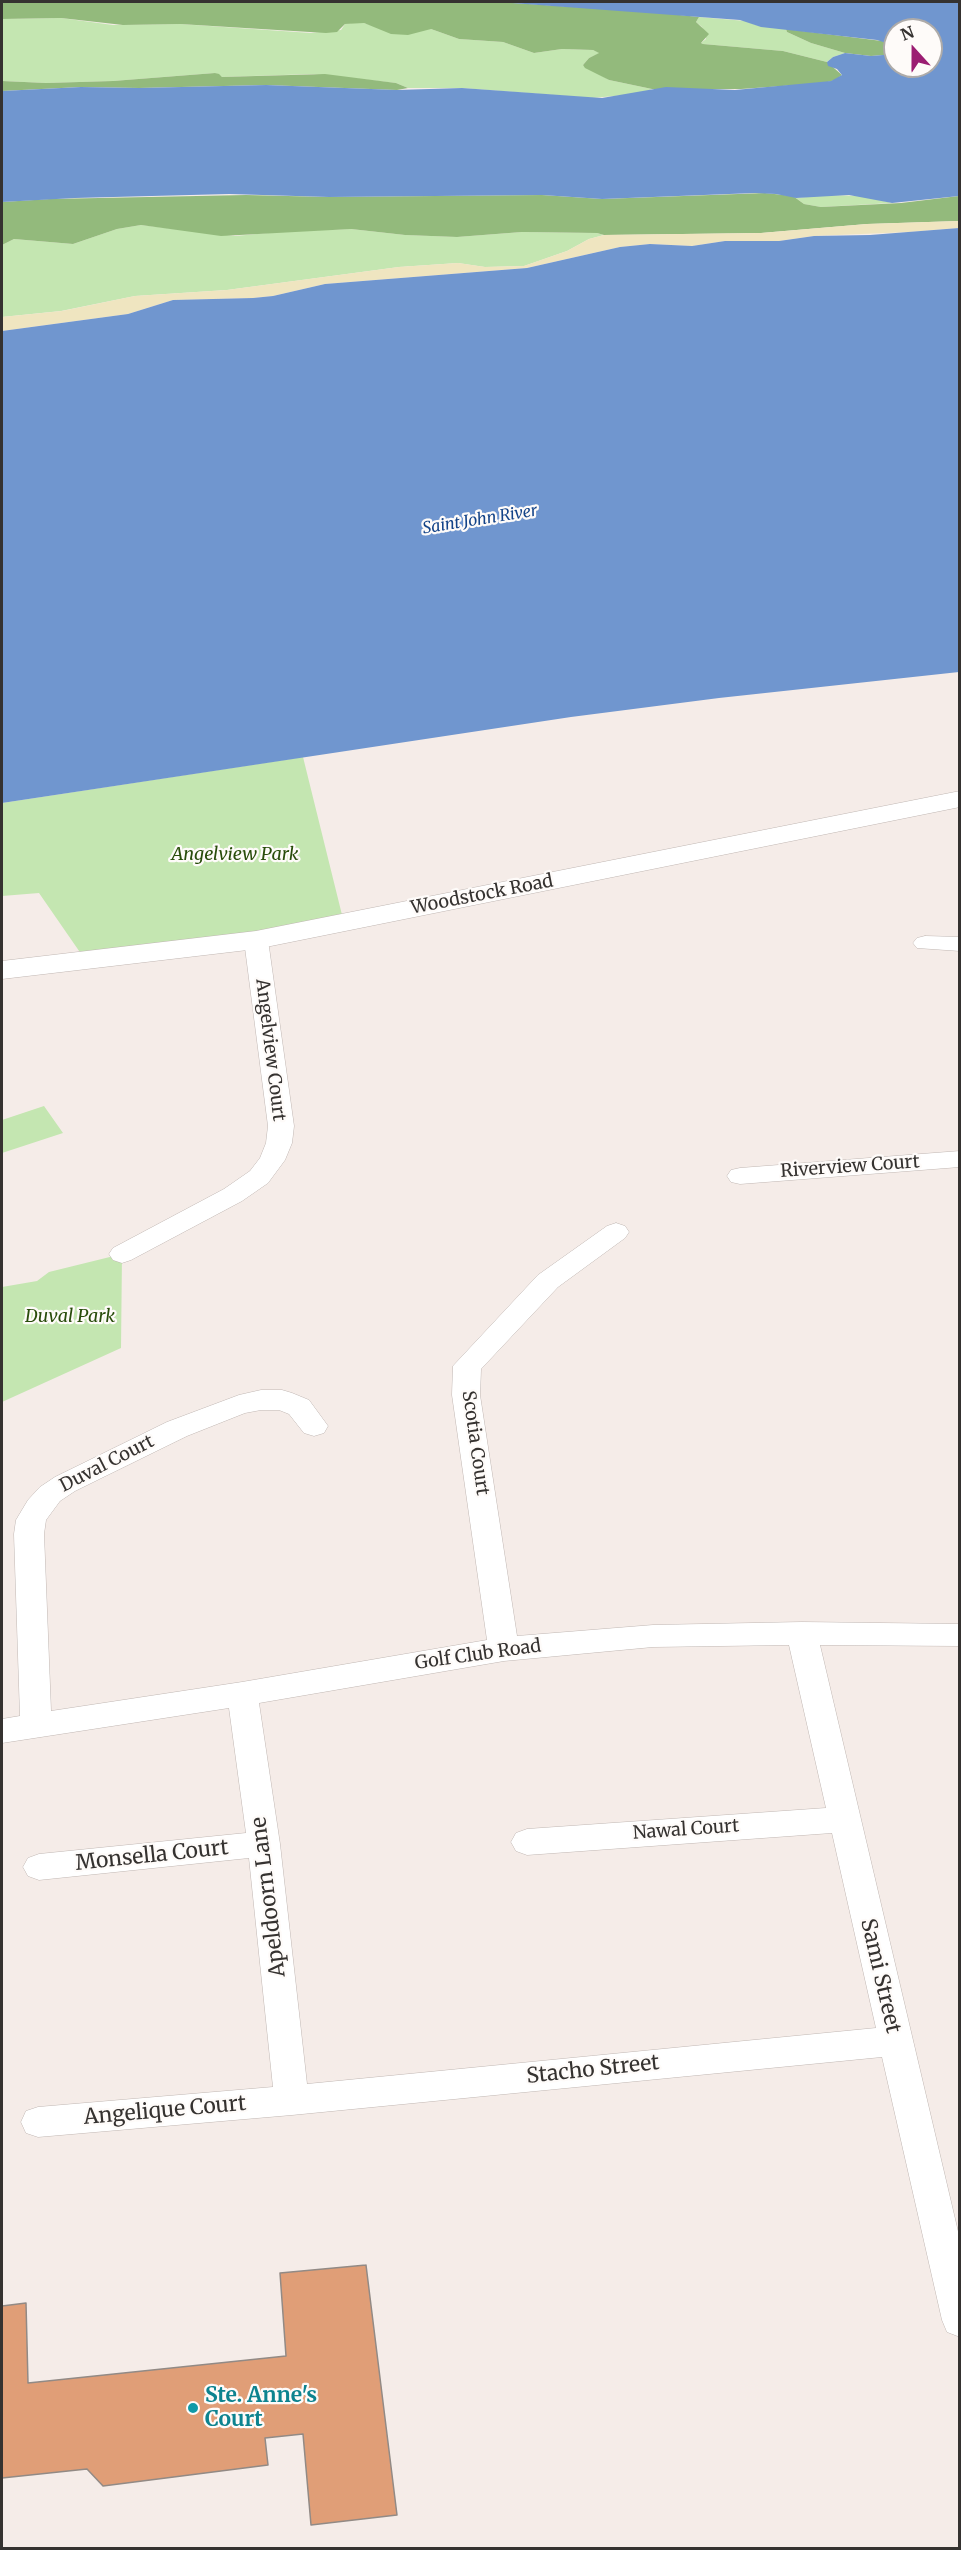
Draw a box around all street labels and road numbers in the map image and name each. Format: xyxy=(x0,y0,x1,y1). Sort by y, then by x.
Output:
street label: Woodstock Road xyxy=(409,871,555,919)
street label: Angelview Court xyxy=(251,978,289,1122)
street label: Riverview Court xyxy=(780,1151,920,1183)
street label: Scotia Court xyxy=(457,1389,493,1497)
street label: Duval Court xyxy=(56,1431,158,1497)
street label: Golf Club Road xyxy=(413,1635,543,1675)
street label: Apeldoorn Lane xyxy=(247,1815,291,1979)
street label: Nawal Court xyxy=(632,1816,740,1844)
street label: Monsella Court xyxy=(74,1835,230,1877)
street label: Sami Street xyxy=(855,1916,905,2036)
street label: Stacho Street xyxy=(525,2050,661,2090)
street label: Angelique Court xyxy=(83,2091,247,2131)

